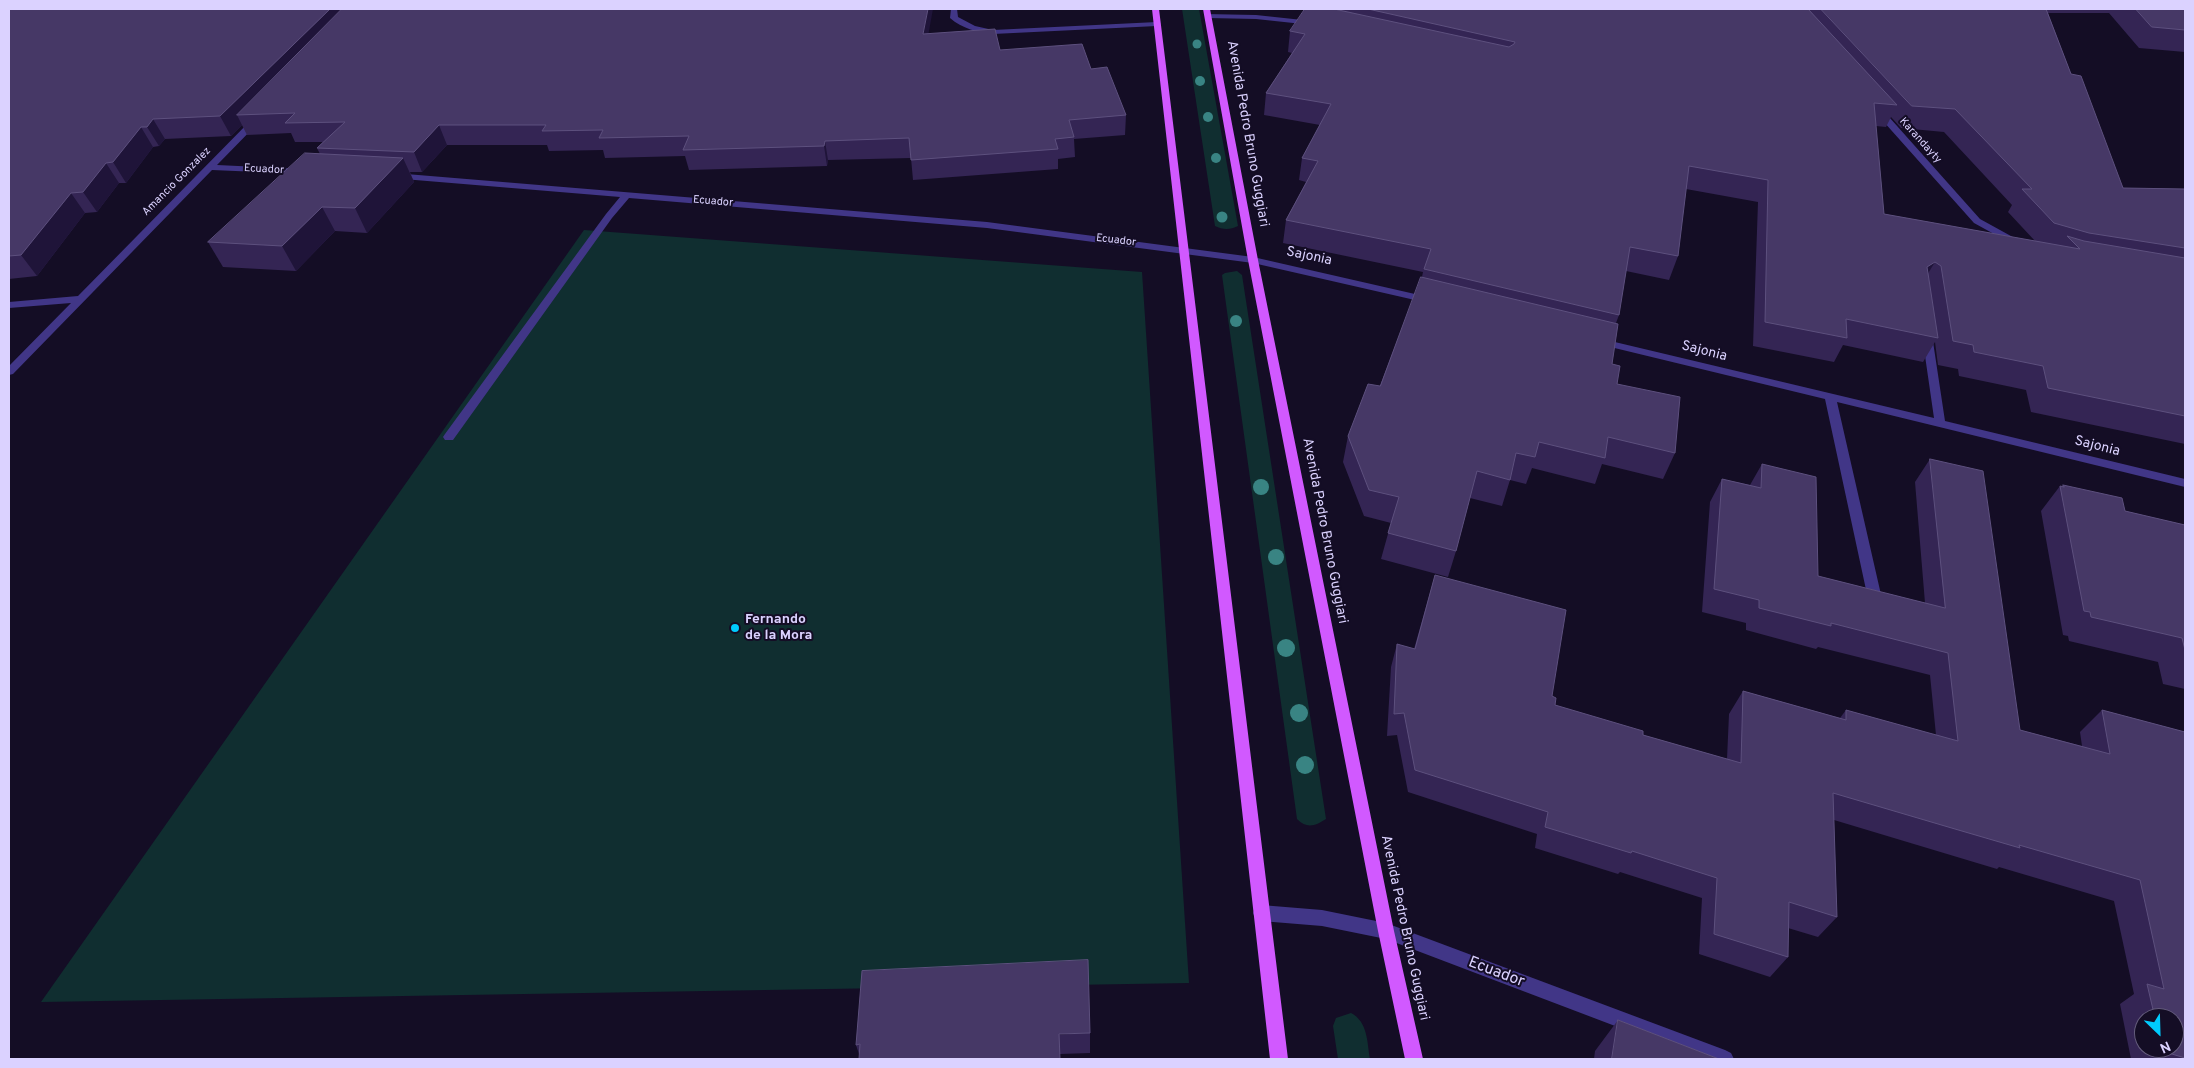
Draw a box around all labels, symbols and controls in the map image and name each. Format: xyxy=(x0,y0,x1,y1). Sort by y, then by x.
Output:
street label: Avenida Pedro Bruno Guggiari xyxy=(1222,39,1272,229)
street label: Karandayty xyxy=(1896,115,1944,167)
street label: Amancio Gonzalez xyxy=(140,145,214,219)
street label: Ecuador xyxy=(244,162,284,178)
street label: Ecuador xyxy=(692,194,734,210)
street label: Ecuador xyxy=(1095,232,1137,250)
street label: Sajonia xyxy=(1285,244,1333,270)
street label: Sajonia xyxy=(1680,338,1728,366)
street label: Sajonia xyxy=(2073,433,2121,461)
street label: Avenida Pedro Bruno Guggiari xyxy=(1298,437,1350,625)
place label: Fernando de la Mora xyxy=(745,612,812,644)
marker: Fernando de la Mora xyxy=(729,622,741,634)
street label: Avenida Pedro Bruno Guggiari xyxy=(1376,834,1432,1022)
street label: Ecuador xyxy=(1465,954,1527,992)
north arrow xyxy=(2134,1008,2184,1058)
text: N xyxy=(2157,1036,2173,1056)

